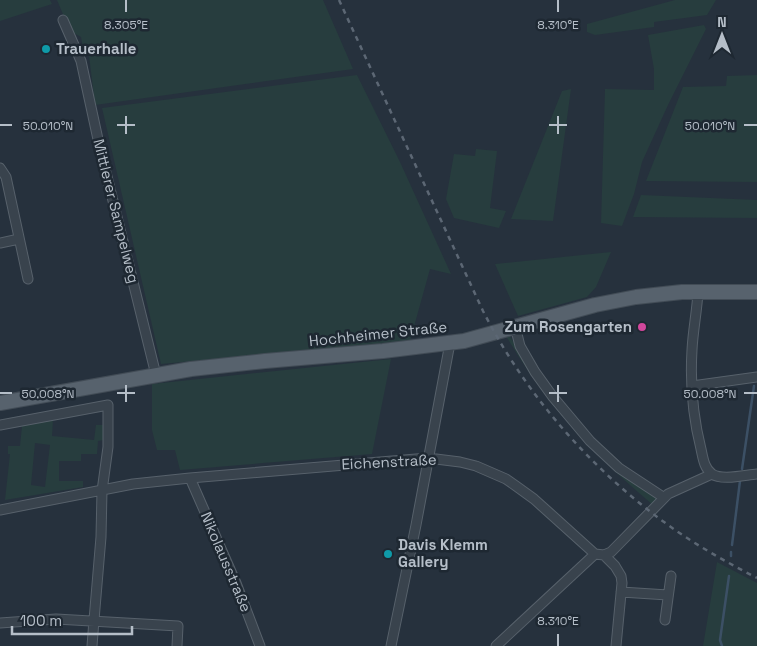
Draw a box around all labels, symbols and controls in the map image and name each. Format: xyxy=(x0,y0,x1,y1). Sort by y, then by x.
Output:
north arrow xyxy=(697,10,747,60)
text: N xyxy=(717,13,727,31)
text: 8.305°E xyxy=(104,17,148,33)
text: 8.310°E xyxy=(537,17,579,33)
place label: Trauerhalle xyxy=(56,39,137,58)
marker: Trauerhalle xyxy=(40,43,52,55)
text: 50.010°N xyxy=(23,118,73,134)
text: 50.010°N xyxy=(685,118,735,134)
street label: Mittlerer Sampelweg xyxy=(89,137,144,285)
street label: Hochheimer Straße xyxy=(308,317,448,350)
place label: Zum Rosengarten xyxy=(505,317,632,336)
marker: Zum Rosengarten xyxy=(636,321,648,333)
text: 50.008°N xyxy=(22,386,74,402)
text: 50.008°N xyxy=(684,386,736,402)
street label: Eichenstraße xyxy=(341,450,437,473)
street label: Nikolausstraße xyxy=(197,509,256,615)
place label: Davis Klemm Gallery xyxy=(398,535,488,571)
marker: Davis Klemm Gallery xyxy=(382,548,394,560)
scale bar xyxy=(12,604,132,636)
text: 100 m xyxy=(20,611,62,630)
text: 8.310°E xyxy=(537,613,579,629)

